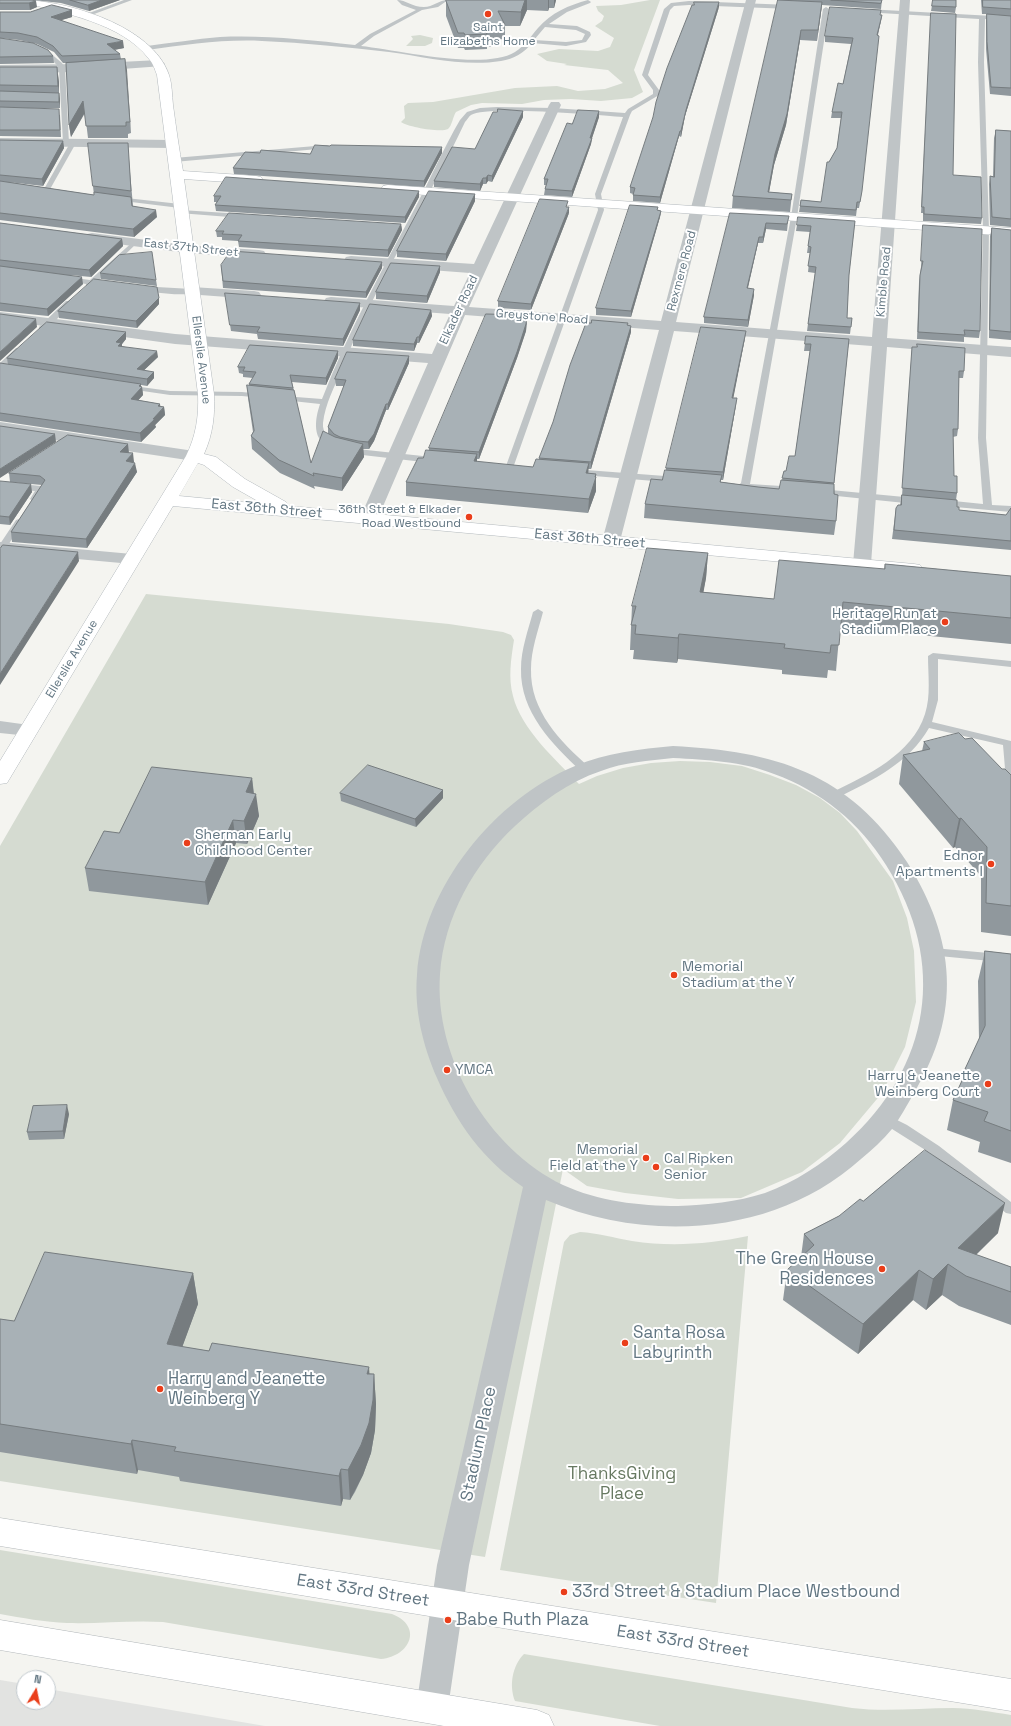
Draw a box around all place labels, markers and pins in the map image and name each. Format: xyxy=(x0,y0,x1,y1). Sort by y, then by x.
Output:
marker: Saint Elizabeths Home xyxy=(483,9,493,19)
place label: Saint Elizabeths Home xyxy=(440,21,536,49)
place label: 36th Street & Elkader Road Westbound xyxy=(338,503,461,531)
marker: 36th Street & Elkader Road Westbound xyxy=(464,512,474,522)
place label: Heritage Run at Stadium Place xyxy=(832,606,937,638)
marker: Heritage Run at Stadium Place xyxy=(940,617,950,627)
place label: Sherman Early Childhood Center xyxy=(195,827,312,860)
marker: Sherman Early Childhood Center xyxy=(182,838,192,848)
place label: Ednor Apartments I xyxy=(896,848,983,880)
marker: Ednor Apartments I xyxy=(986,859,996,869)
place label: Memorial Stadium at the Y xyxy=(682,959,795,992)
marker: Memorial Stadium at the Y xyxy=(669,970,679,980)
place label: YMCA xyxy=(455,1062,493,1078)
marker: YMCA xyxy=(442,1065,452,1075)
place label: Harry & Jeanette Weinberg Court xyxy=(868,1068,980,1100)
marker: Harry & Jeanette Weinberg Court xyxy=(983,1079,993,1089)
place label: Memorial Field at the Y xyxy=(550,1142,638,1174)
place label: Cal Ripken Senior xyxy=(664,1151,733,1184)
marker: Memorial Field at the Y xyxy=(641,1153,651,1163)
marker: Cal Ripken Senior xyxy=(651,1162,661,1172)
place label: The Green House Residences xyxy=(736,1249,874,1289)
marker: The Green House Residences xyxy=(877,1264,887,1274)
place label: Santa Rosa Labyrinth xyxy=(633,1323,725,1363)
marker: Santa Rosa Labyrinth xyxy=(620,1338,630,1348)
place label: Harry and Jeanette Weinberg Y xyxy=(168,1369,325,1409)
marker: Harry and Jeanette Weinberg Y xyxy=(155,1384,165,1394)
place label: 33rd Street & Stadium Place Westbound xyxy=(572,1582,900,1602)
marker: 33rd Street & Stadium Place Westbound xyxy=(559,1587,569,1597)
place label: Babe Ruth Plaza xyxy=(456,1610,589,1630)
marker: Babe Ruth Plaza xyxy=(443,1615,453,1625)

